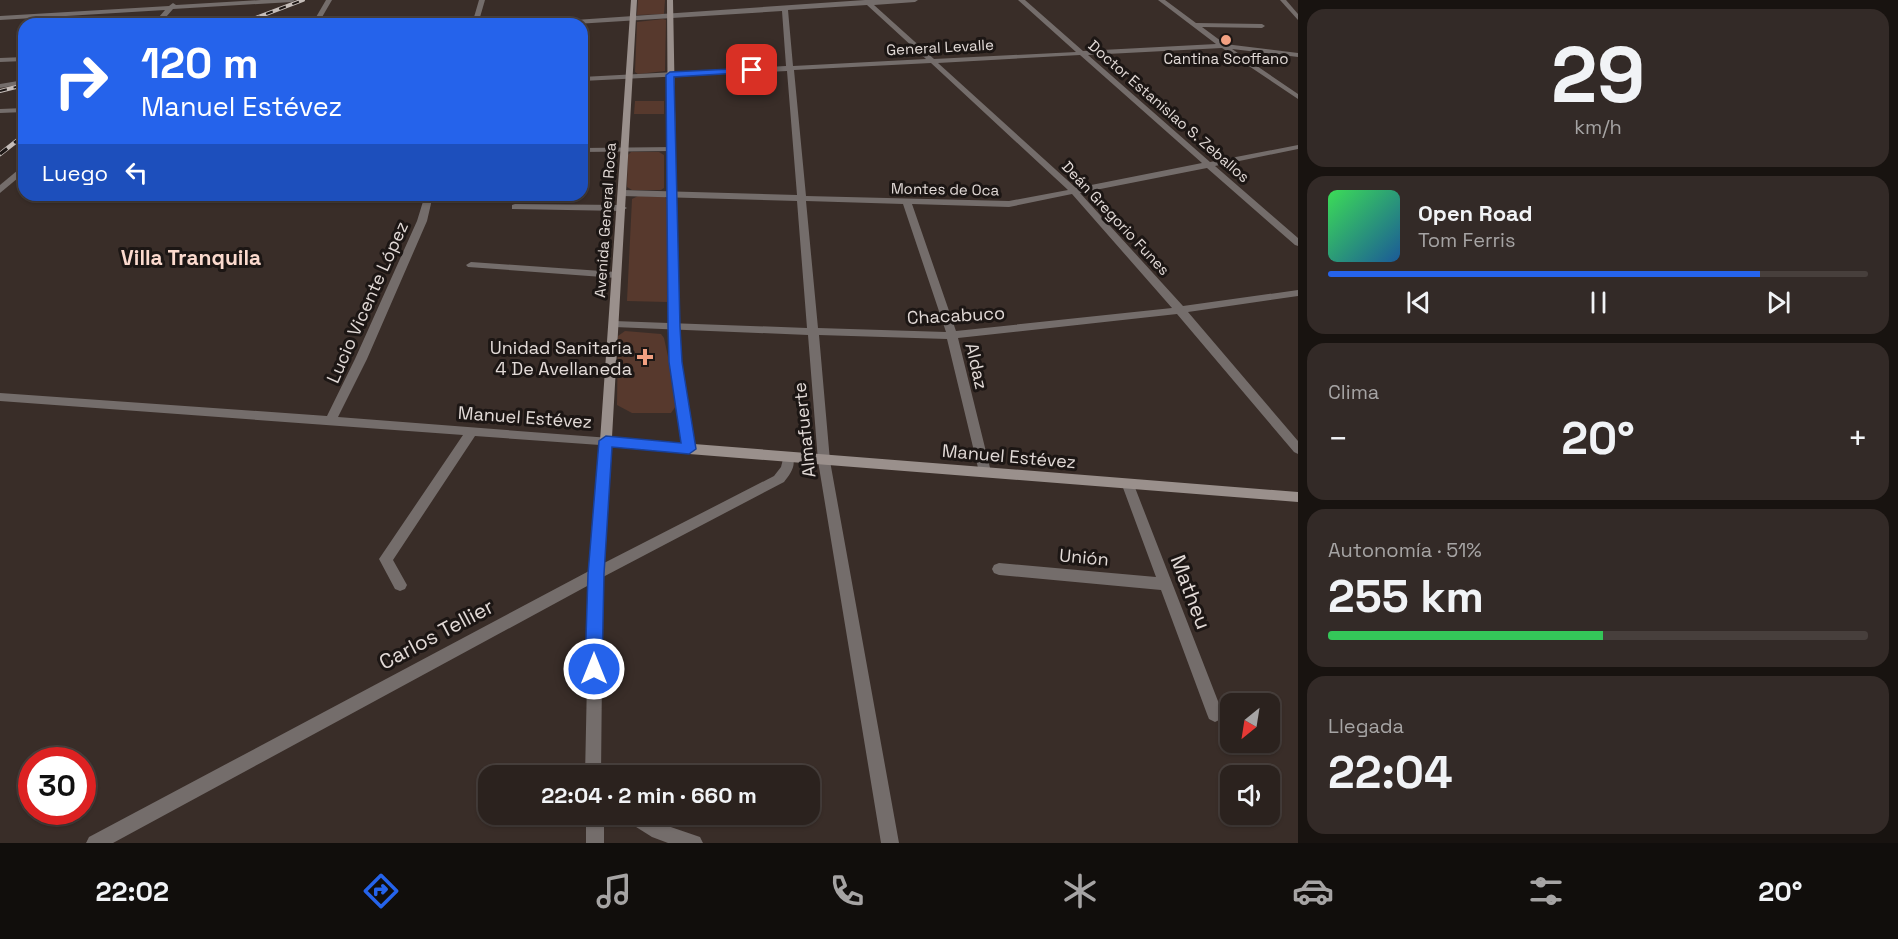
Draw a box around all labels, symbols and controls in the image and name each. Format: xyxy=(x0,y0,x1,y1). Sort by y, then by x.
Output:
text: 29 xyxy=(1551,25,1645,125)
marker: Cantina Scoffano xyxy=(1219,33,1233,47)
street label: General Levalle xyxy=(886,35,994,59)
street label: Doctor Estanislao S. Zeballos xyxy=(1084,36,1254,186)
text: 120 m xyxy=(141,37,259,90)
icon: right xyxy=(42,42,120,120)
pin xyxy=(726,44,777,95)
place label: Cantina Scoffano xyxy=(1163,49,1289,68)
icon: arrive xyxy=(735,53,768,86)
text: Manuel Estévez xyxy=(141,89,342,124)
text: km/h xyxy=(1574,114,1622,140)
street label: Avenida General Roca xyxy=(590,141,620,298)
icon: left xyxy=(120,156,153,189)
street label: Deán Gregorio Funes xyxy=(1058,157,1174,279)
text: Luego xyxy=(42,159,108,187)
street label: Montes de Oca xyxy=(891,179,1000,199)
text: Open Road xyxy=(1418,199,1533,227)
street label: Lucio Vicente López xyxy=(321,218,413,386)
text: Tom Ferris xyxy=(1418,227,1516,253)
district label: Villa Tranquila xyxy=(121,244,261,271)
icon: previous xyxy=(1402,286,1435,319)
icon: pause xyxy=(1582,286,1615,319)
icon: next xyxy=(1762,286,1795,319)
street label: Chacabuco xyxy=(906,301,1006,329)
place label: Unidad Sanitaria 4 De Avellaneda xyxy=(490,336,632,380)
street label: Aldaz xyxy=(960,340,994,392)
marker: Unidad Sanitaria 4 De Avellaneda xyxy=(636,348,654,366)
text: Clima xyxy=(1328,379,1379,405)
street label: Almafuerte xyxy=(788,381,820,479)
street label: Manuel Estévez xyxy=(457,401,593,433)
text: 20° xyxy=(1561,410,1635,467)
text: − xyxy=(1328,418,1348,460)
text: + xyxy=(1848,418,1868,460)
street label: Manuel Estévez xyxy=(941,439,1077,473)
text: Autonomía · 51% xyxy=(1328,537,1482,563)
street label: Unión xyxy=(1058,543,1110,571)
street label: Matheu xyxy=(1165,551,1217,633)
text: 255 km xyxy=(1328,568,1484,625)
street label: Carlos Tellier xyxy=(374,592,498,675)
position arrow xyxy=(562,637,626,701)
north arrow xyxy=(1220,693,1280,753)
map controls xyxy=(1220,693,1280,825)
text: Llegada xyxy=(1328,713,1404,739)
text: 22:04 xyxy=(1328,744,1453,801)
speed limit sign: 30 xyxy=(18,747,96,825)
button: sound xyxy=(1220,765,1280,825)
text: 22:04 · 2 min · 660 m xyxy=(541,781,757,809)
icon: directions xyxy=(360,870,402,912)
icon: music xyxy=(593,870,635,912)
icon: phone xyxy=(826,870,868,912)
icon: climate xyxy=(1059,870,1101,912)
icon: car xyxy=(1292,870,1334,912)
icon: filters xyxy=(1525,870,1567,912)
text: 22:02 xyxy=(96,874,169,909)
text: 20° xyxy=(1758,874,1802,909)

